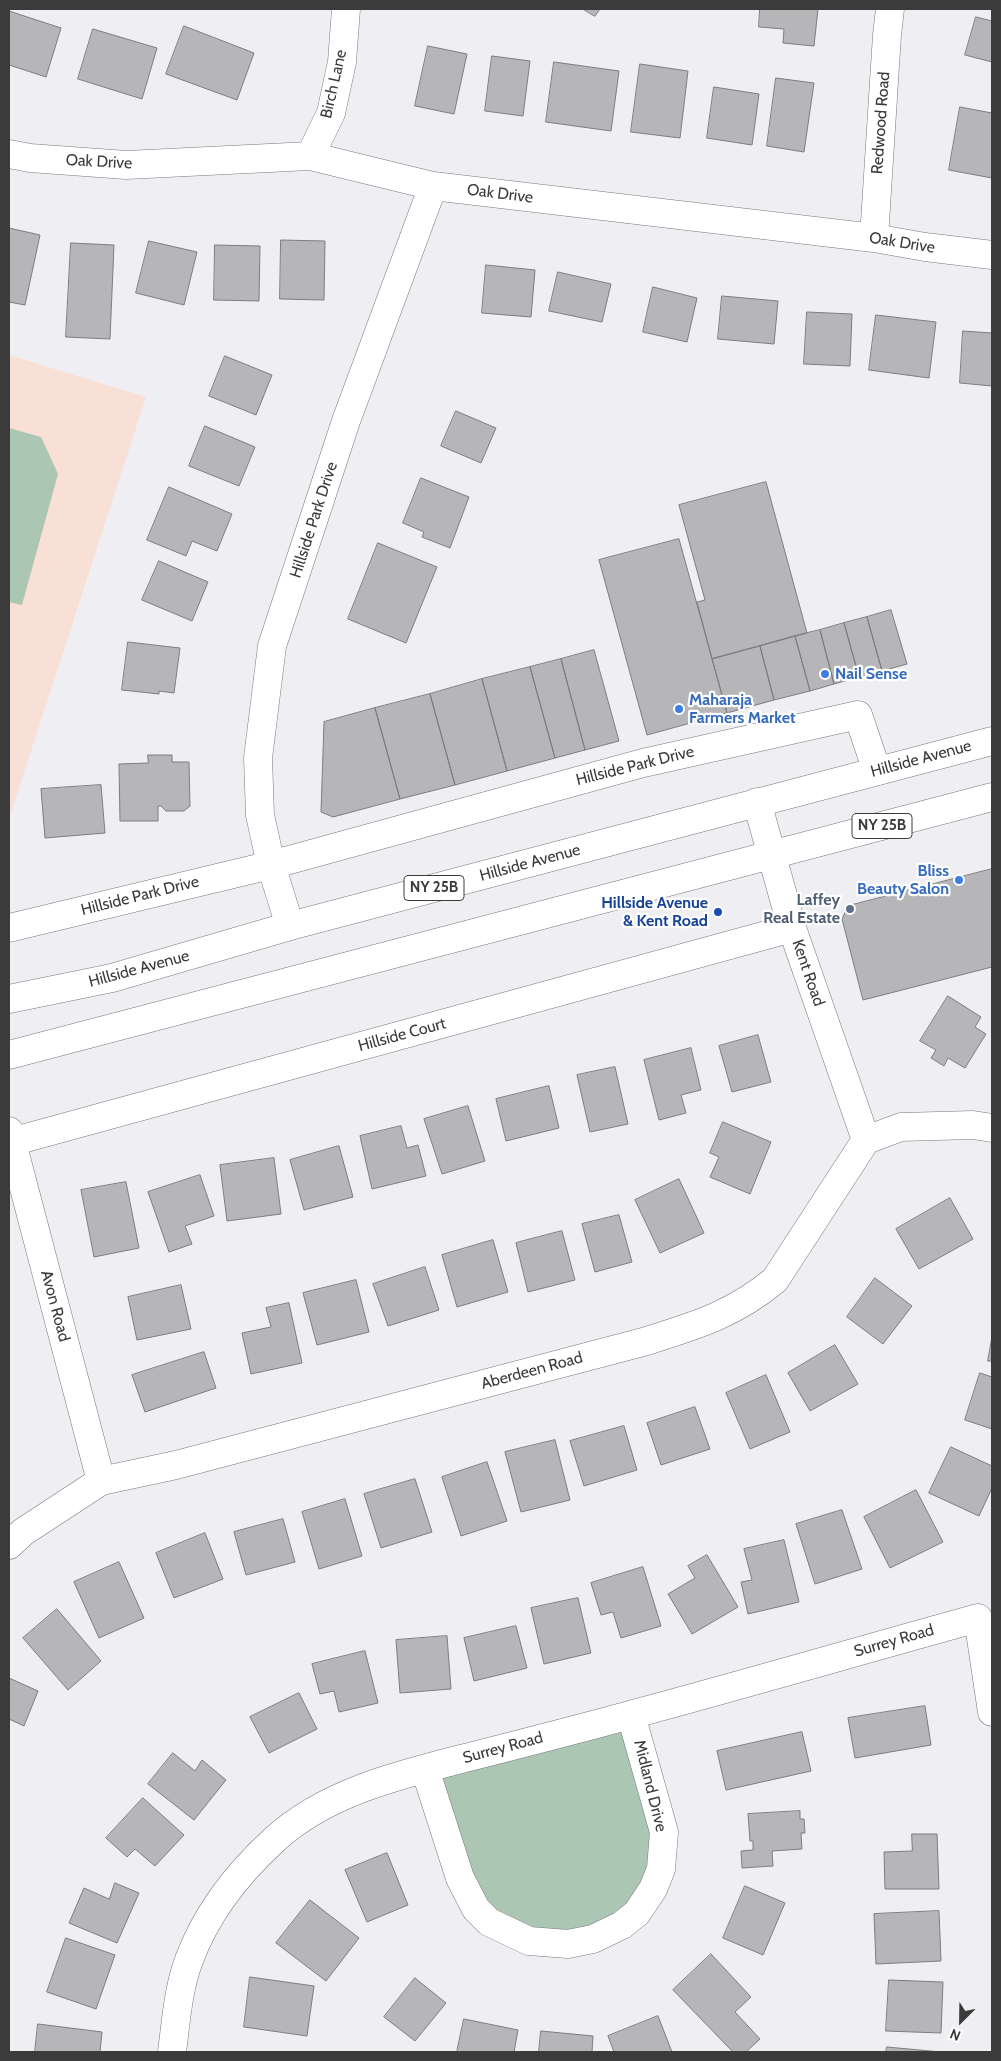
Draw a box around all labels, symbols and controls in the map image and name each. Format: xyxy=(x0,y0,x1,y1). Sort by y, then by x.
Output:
street label: Birch Lane xyxy=(317,48,351,120)
street label: Redwood Road xyxy=(868,71,894,175)
street label: Oak Drive xyxy=(65,151,133,173)
street label: Oak Drive xyxy=(466,180,534,208)
street label: Oak Drive xyxy=(868,228,936,258)
street label: Hillside Park Drive xyxy=(286,459,342,581)
place label: Nail Sense xyxy=(835,664,907,684)
marker: Nail Sense xyxy=(819,668,831,680)
place label: Maharaja Farmers Market xyxy=(689,690,795,728)
marker: Maharaja Farmers Market xyxy=(673,703,685,715)
street label: Hillside Avenue xyxy=(869,736,973,782)
street label: Hillside Park Drive xyxy=(574,742,696,790)
road number: NY 25B xyxy=(852,814,912,838)
street label: Hillside Avenue xyxy=(478,840,582,886)
place label: Bliss Beauty Salon xyxy=(857,861,949,899)
street label: Hillside Park Drive xyxy=(79,872,201,920)
marker: Bliss Beauty Salon xyxy=(953,874,965,886)
road number: NY 25B xyxy=(404,876,464,900)
place label: Laffey Real Estate xyxy=(763,890,840,928)
place label: Hillside Avenue & Kent Road xyxy=(601,893,708,931)
marker: Laffey Real Estate xyxy=(844,903,856,915)
marker: Hillside Avenue & Kent Road xyxy=(712,906,724,918)
street label: Kent Road xyxy=(788,937,828,1009)
street label: Hillside Avenue xyxy=(87,946,191,992)
street label: Hillside Court xyxy=(356,1014,448,1056)
street label: Avon Road xyxy=(36,1268,74,1344)
street label: Aberdeen Road xyxy=(479,1348,585,1394)
street label: Surrey Road xyxy=(852,1620,936,1662)
street label: Surrey Road xyxy=(461,1728,545,1768)
street label: Midland Drive xyxy=(629,1738,671,1834)
north arrow xyxy=(936,1996,986,2046)
text: N xyxy=(947,2025,963,2045)

